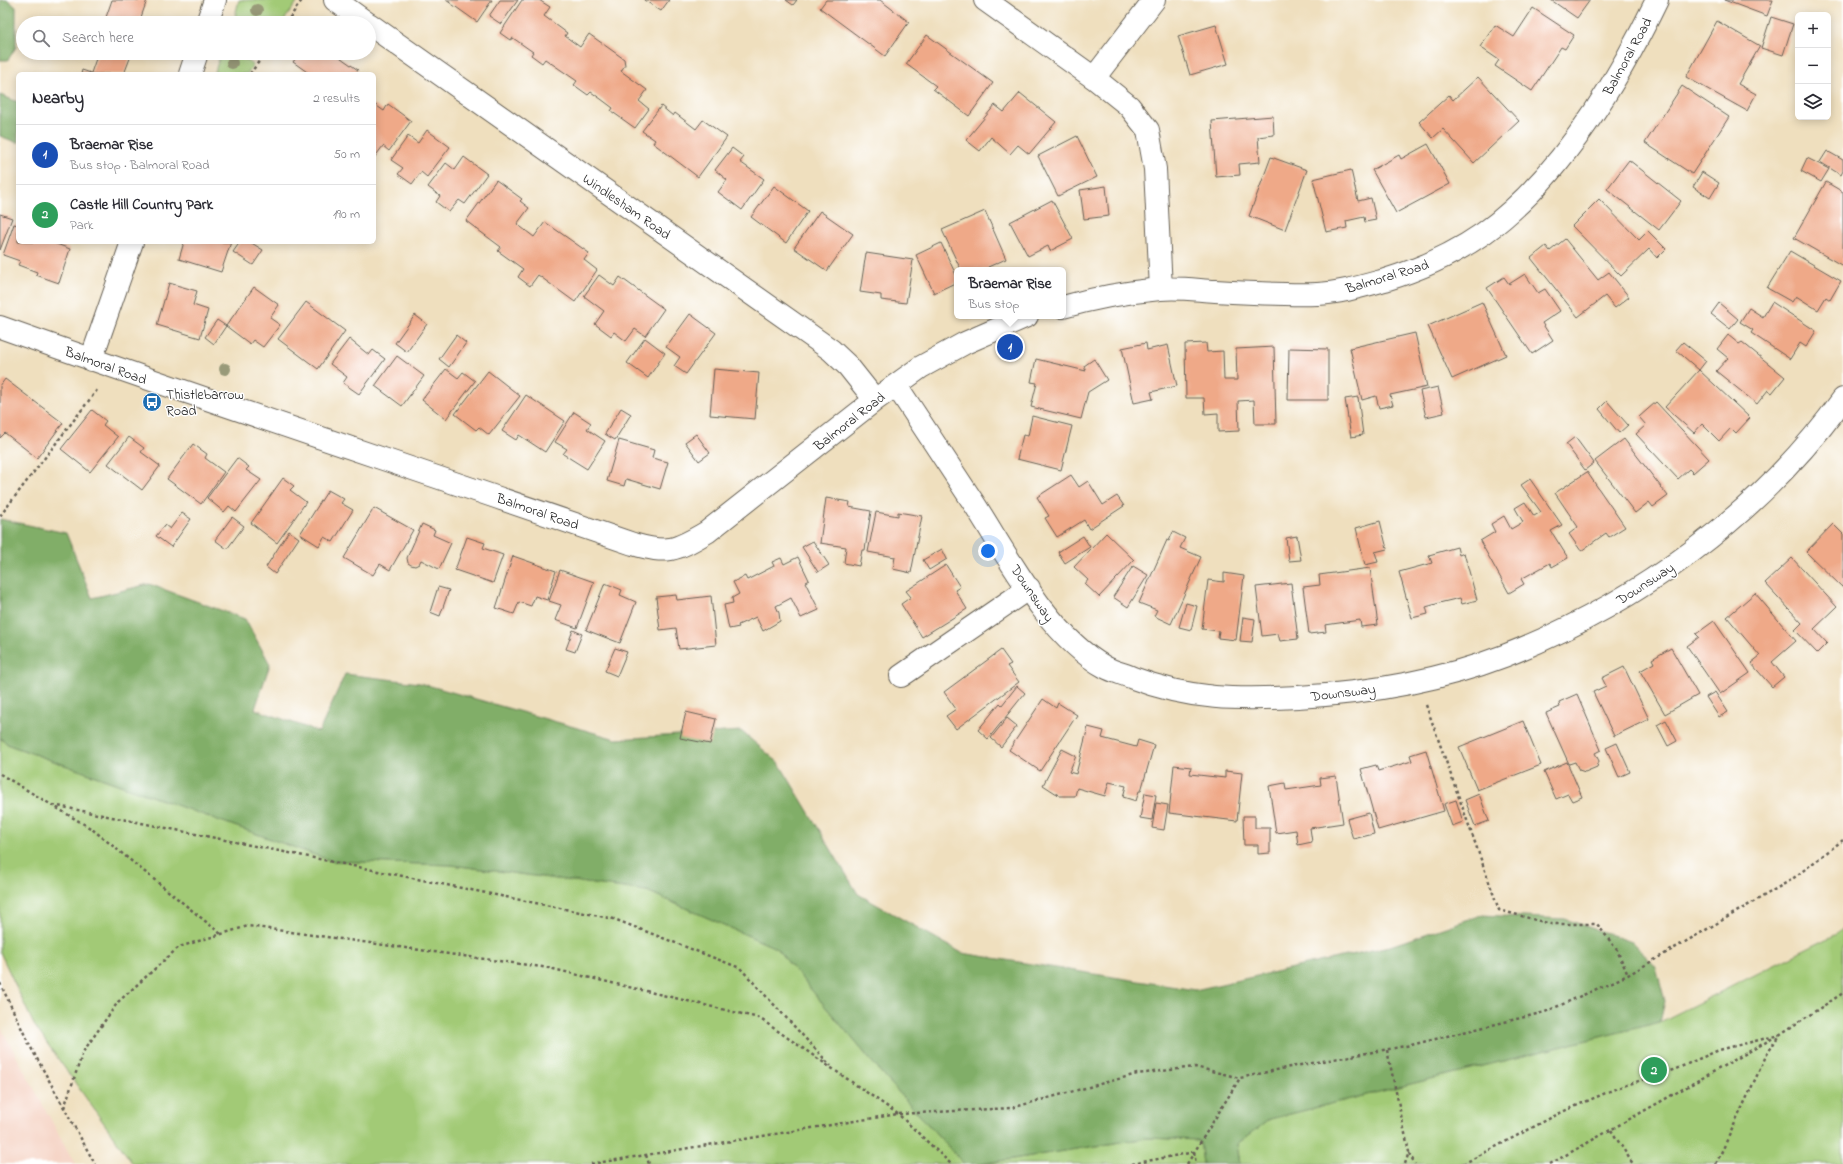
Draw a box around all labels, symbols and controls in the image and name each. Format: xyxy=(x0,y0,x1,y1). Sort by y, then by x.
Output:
map controls xyxy=(1795,12,1831,120)
button: + xyxy=(1795,12,1831,48)
street label: Balmoral Road xyxy=(1598,14,1658,100)
search box xyxy=(16,16,376,60)
icon: search xyxy=(30,27,52,49)
text: Search here xyxy=(62,27,134,49)
button: − xyxy=(1795,48,1831,84)
button: layers xyxy=(1795,84,1831,120)
text: Nearby xyxy=(32,86,84,111)
text: 2 results xyxy=(313,89,360,108)
text: Braemar Rise xyxy=(70,134,153,156)
text: 1 xyxy=(43,145,47,164)
text: 50 m xyxy=(334,145,360,164)
text: Bus stop · Balmoral Road xyxy=(70,156,210,175)
street label: Windlesham Road xyxy=(578,169,675,246)
text: Castle Hill Country Park xyxy=(70,194,213,216)
text: 2 xyxy=(42,205,48,224)
text: 190 m xyxy=(333,205,360,224)
text: Park xyxy=(70,216,94,235)
street label: Balmoral Road xyxy=(1342,255,1432,300)
popup xyxy=(954,267,1066,319)
text: Braemar Rise xyxy=(968,273,1052,295)
text: Bus stop xyxy=(968,295,1019,314)
pin: 1 xyxy=(997,332,1023,362)
street label: Balmoral Road xyxy=(61,342,149,391)
place label: Thistlebarrow Road xyxy=(166,385,244,422)
street label: Balmoral Road xyxy=(809,387,890,457)
bus stop icon: Thistlebarrow Road xyxy=(141,391,163,413)
street label: Balmoral Road xyxy=(493,488,582,536)
your location xyxy=(978,541,998,561)
street label: Downsway xyxy=(1612,558,1680,612)
street label: Downsway xyxy=(1003,560,1059,628)
street label: Downsway xyxy=(1309,679,1377,709)
pin: 2 xyxy=(1641,1055,1667,1085)

